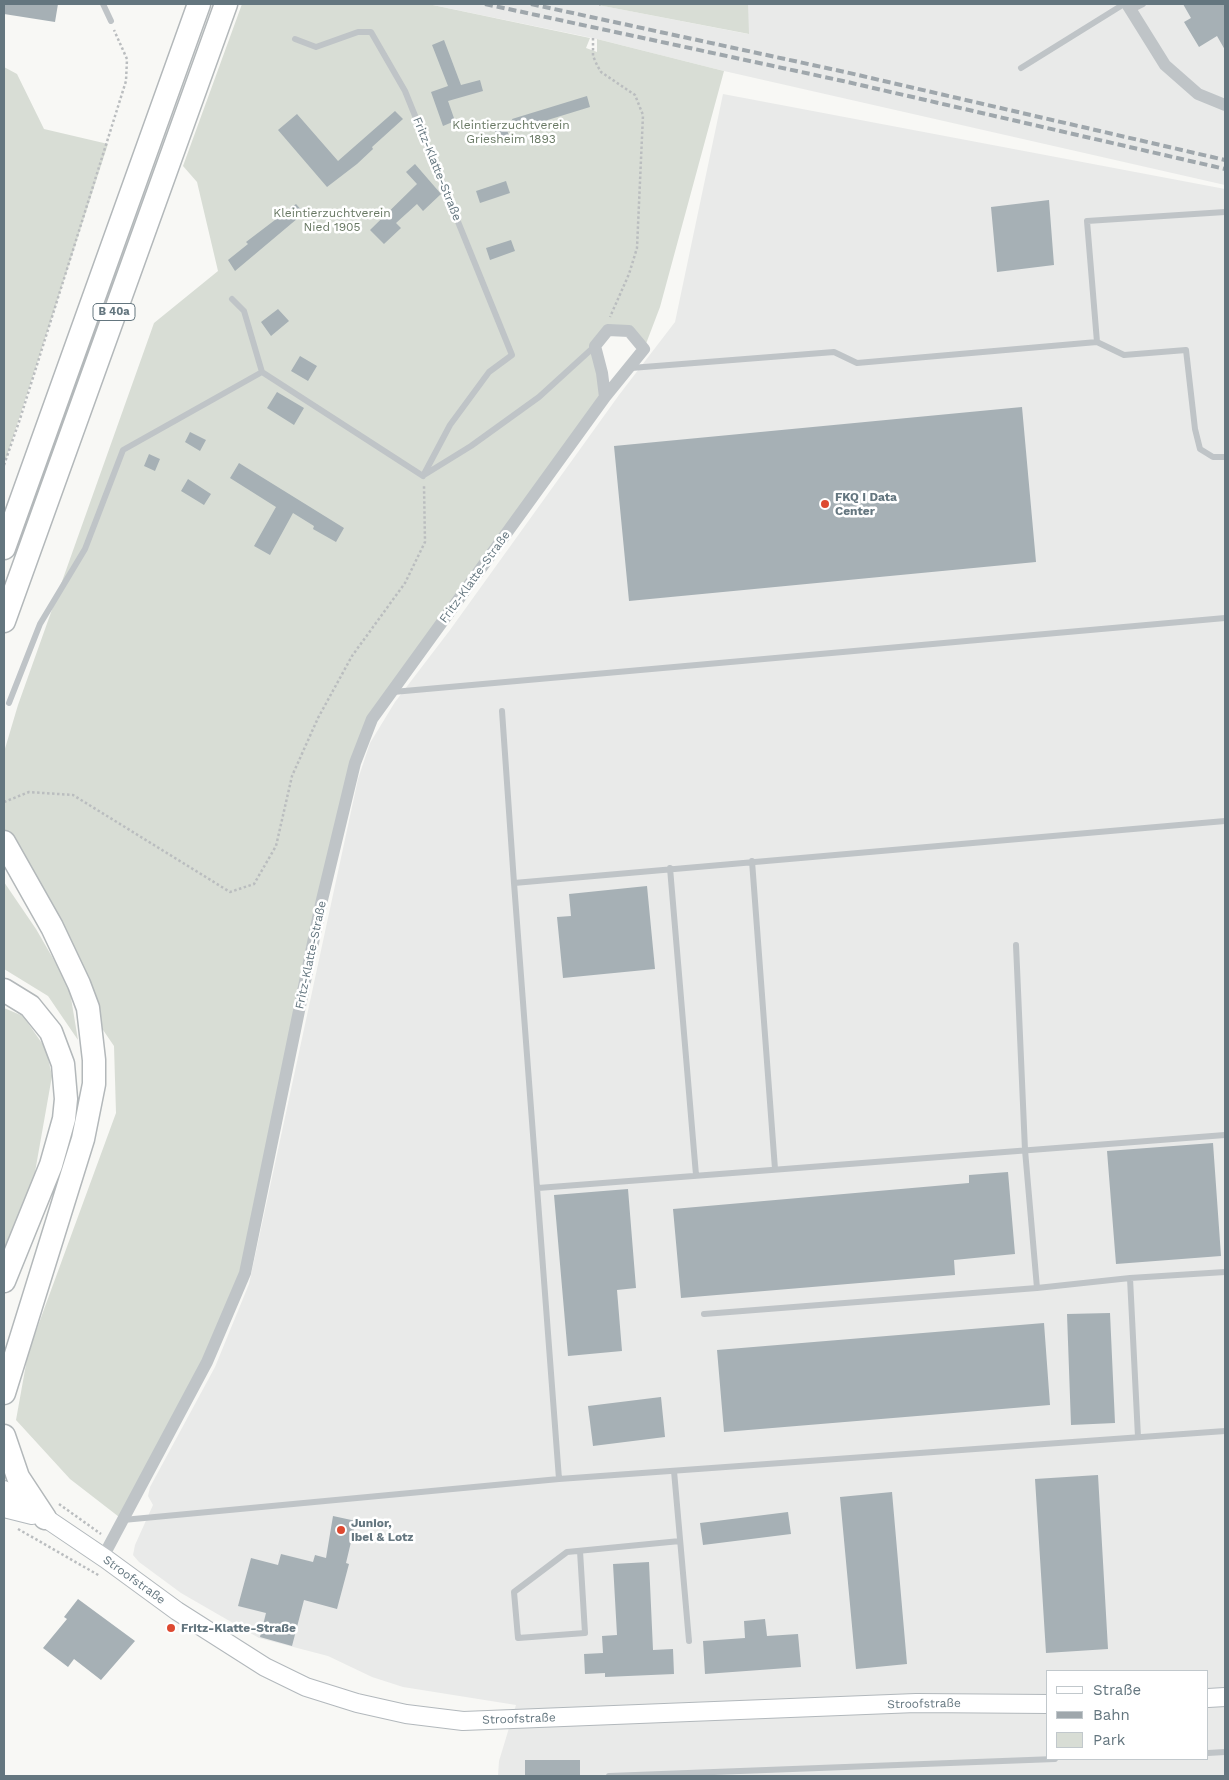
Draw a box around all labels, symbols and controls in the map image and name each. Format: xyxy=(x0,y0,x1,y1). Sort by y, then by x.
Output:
street label: Fritz-Klatte-Straße xyxy=(410,115,464,223)
park label: Kleintierzuchtverein Griesheim 1893 xyxy=(452,118,570,146)
park label: Kleintierzuchtverein Nied 1905 xyxy=(273,206,391,234)
road number: B 40a xyxy=(93,304,135,320)
place label: FKQ I Data Center xyxy=(835,490,897,518)
marker: FKQ I Data Center xyxy=(819,498,831,510)
street label: Fritz-Klatte-Straße xyxy=(437,528,513,626)
street label: Fritz-Klatte-Straße xyxy=(292,899,330,1011)
place label: Junior, Ibel & Lotz xyxy=(351,1516,414,1544)
marker: Junior, Ibel & Lotz xyxy=(335,1524,347,1536)
street label: Stroofstraße xyxy=(100,1553,168,1607)
place label: Fritz-Klatte-Straße xyxy=(181,1621,296,1635)
marker: Fritz-Klatte-Straße xyxy=(165,1622,177,1634)
legend xyxy=(1046,1670,1209,1760)
text: Straße xyxy=(1093,1681,1141,1699)
street label: Stroofstraße xyxy=(887,1696,961,1712)
text: Bahn xyxy=(1093,1706,1130,1724)
street label: Stroofstraße xyxy=(482,1711,556,1727)
text: Park xyxy=(1093,1731,1125,1749)

